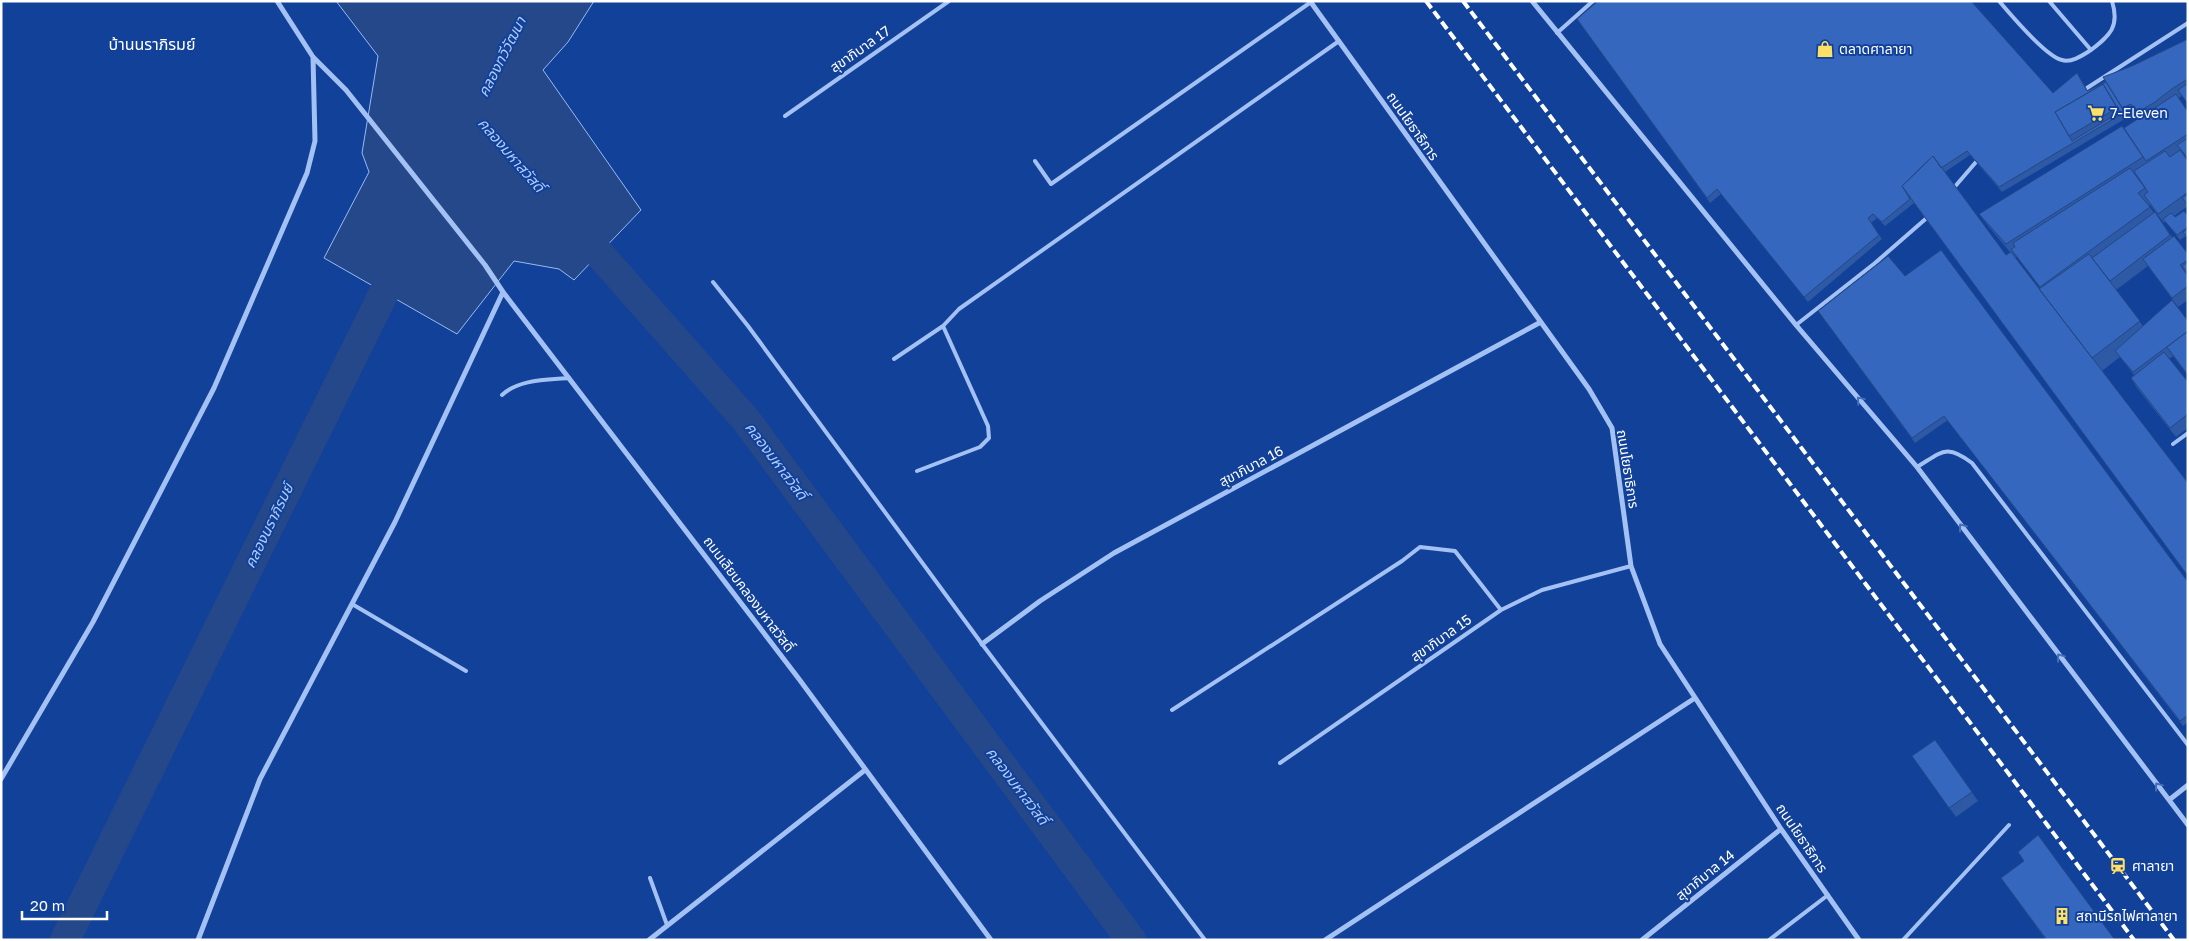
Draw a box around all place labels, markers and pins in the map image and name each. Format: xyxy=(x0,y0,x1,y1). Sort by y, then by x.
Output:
shop icon: ตลาดศาลายา xyxy=(1815,39,1835,59)
place label: ตลาดศาลายา xyxy=(1839,40,1912,57)
supermarket icon: 7-Eleven xyxy=(2086,103,2106,123)
place label: 7-Eleven xyxy=(2110,104,2168,121)
station icon: ศาลายา xyxy=(2108,856,2128,876)
place label: ศาลายา xyxy=(2132,857,2174,874)
building icon: สถานีรถไฟศาลายา xyxy=(2052,906,2072,926)
place label: สถานีรถไฟศาลายา xyxy=(2076,907,2178,924)

